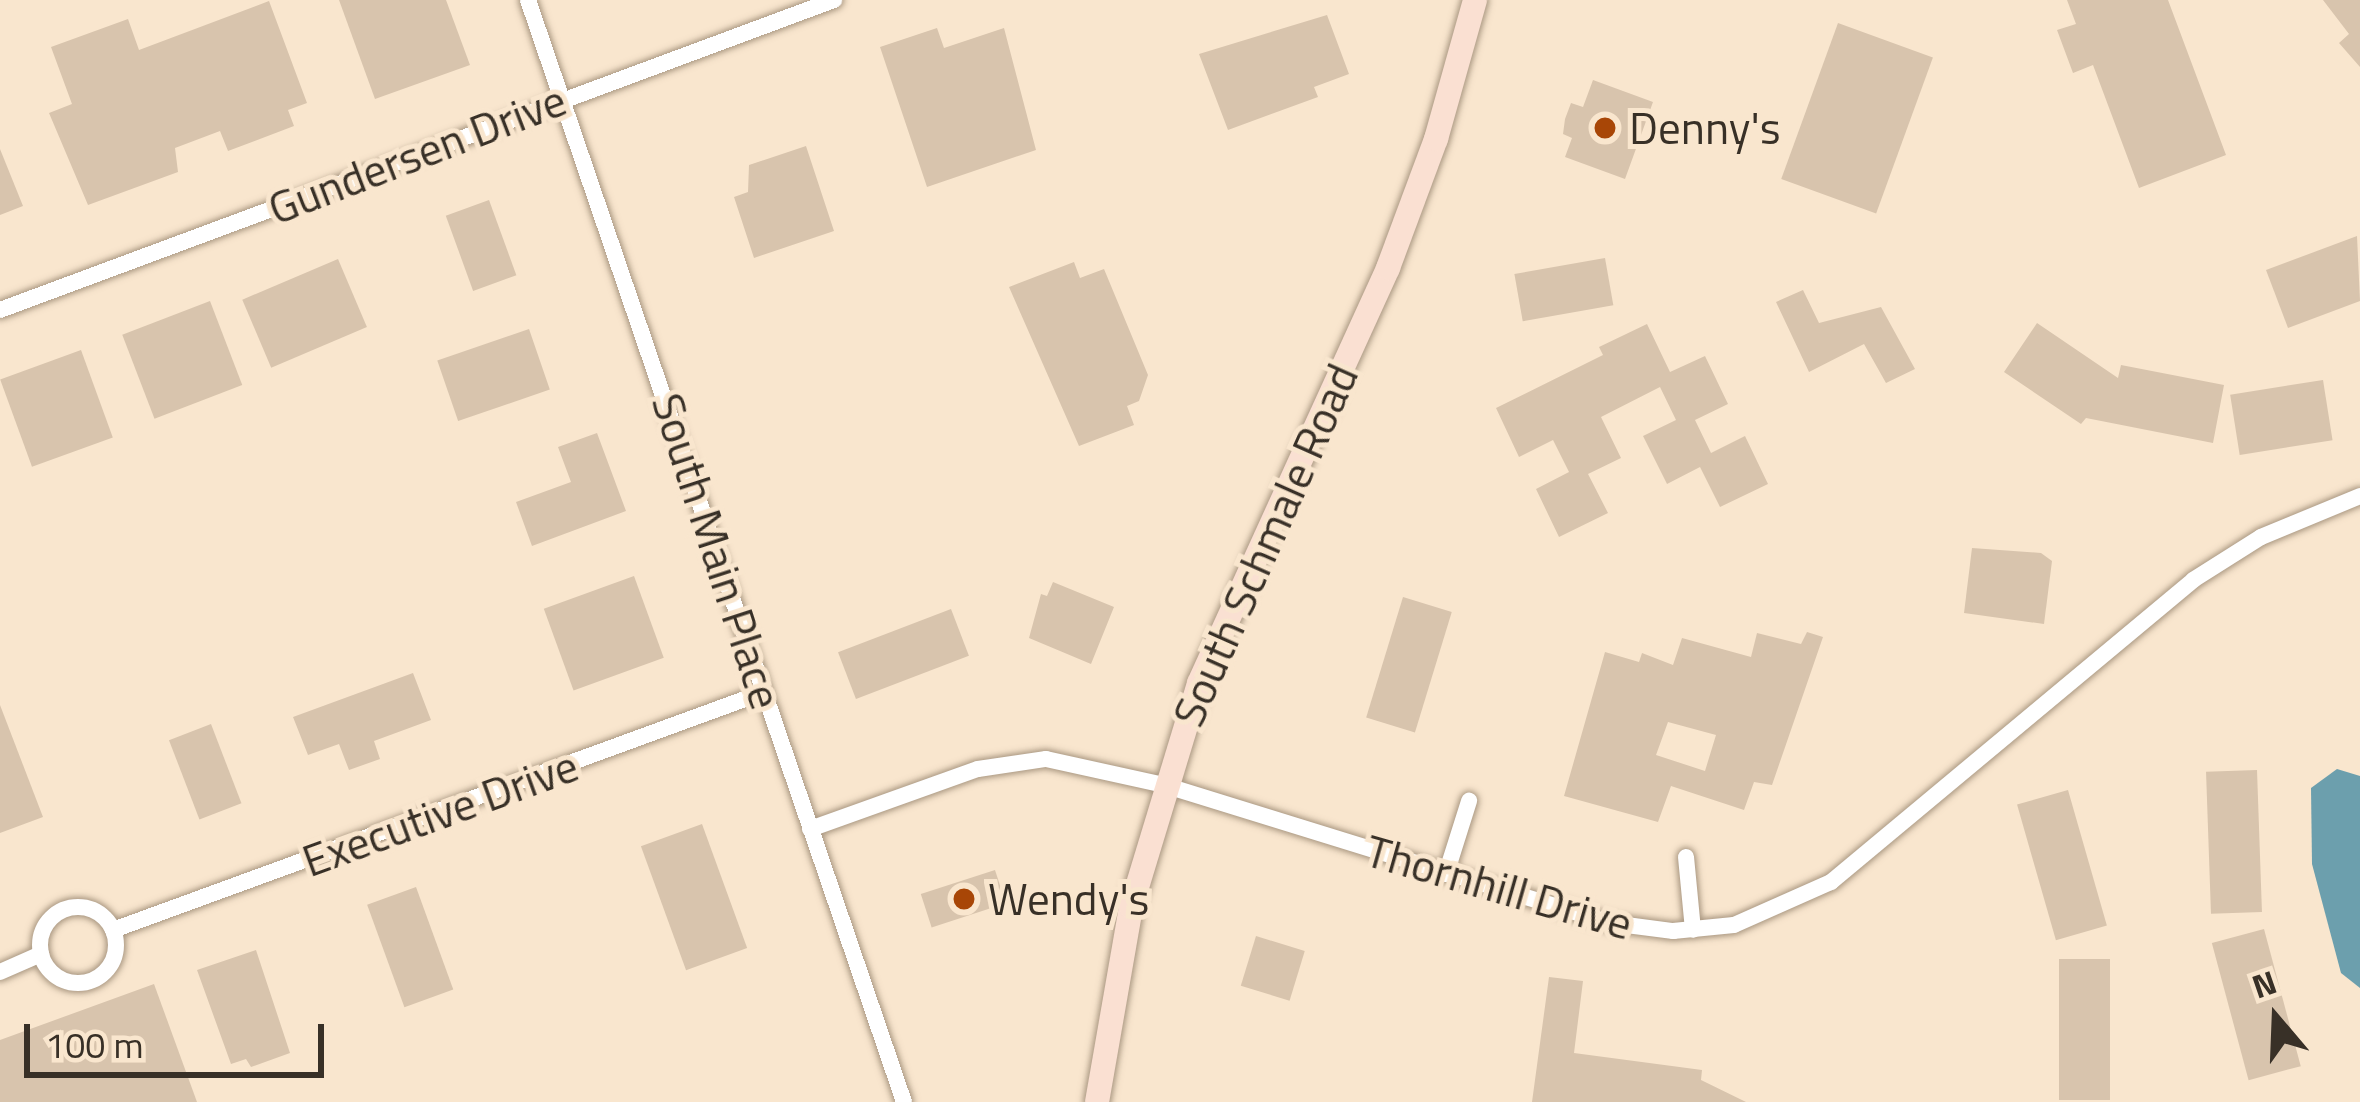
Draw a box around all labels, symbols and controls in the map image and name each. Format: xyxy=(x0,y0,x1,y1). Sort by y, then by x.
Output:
street label: Gundersen Drive xyxy=(261,73,573,235)
place label: Denny's xyxy=(1629,101,1781,155)
marker: Denny's xyxy=(1592,115,1618,141)
street label: South Schmale Road xyxy=(1161,356,1369,734)
street label: South Main Place xyxy=(641,387,793,715)
street label: Executive Drive xyxy=(295,738,585,888)
street label: Thornhill Drive xyxy=(1360,823,1638,951)
place label: Wendy's xyxy=(988,872,1149,926)
marker: Wendy's xyxy=(951,886,977,912)
text: N xyxy=(2245,957,2283,1011)
north arrow xyxy=(2216,958,2336,1078)
scale bar xyxy=(30,1000,330,1074)
text: 100 m xyxy=(45,1017,144,1072)

